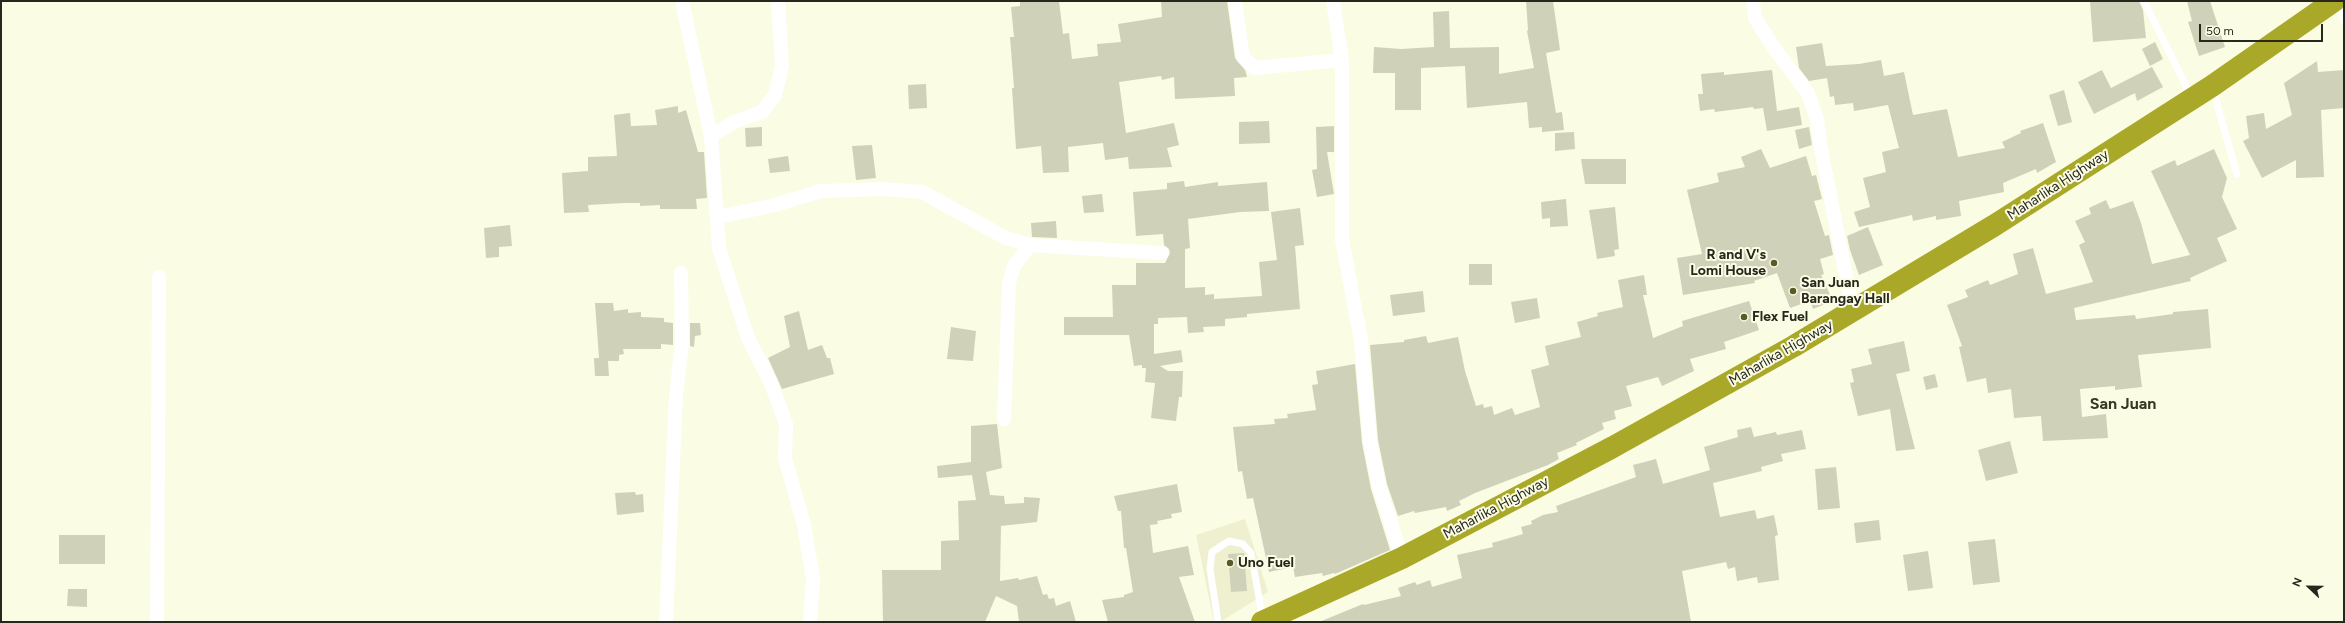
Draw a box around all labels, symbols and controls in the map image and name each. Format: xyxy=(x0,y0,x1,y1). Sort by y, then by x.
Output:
scale bar xyxy=(2201,16,2325,42)
text: 50 m xyxy=(2206,24,2234,38)
street label: Maharlika Highway xyxy=(2004,146,2112,224)
place label: R and V's Lomi House xyxy=(1690,247,1766,280)
marker: R and V's Lomi House xyxy=(1769,258,1779,268)
place label: San Juan Barangay Hall xyxy=(1801,275,1890,308)
marker: San Juan Barangay Hall xyxy=(1788,286,1798,296)
place label: Flex Fuel xyxy=(1752,309,1808,325)
marker: Flex Fuel xyxy=(1739,312,1749,322)
street label: Maharlika Highway xyxy=(1726,316,1836,390)
district label: San Juan xyxy=(2090,394,2156,414)
street label: Maharlika Highway xyxy=(1440,473,1552,543)
place label: Uno Fuel xyxy=(1238,555,1294,571)
marker: Uno Fuel xyxy=(1225,558,1235,568)
north arrow xyxy=(2289,567,2329,607)
text: N xyxy=(2290,576,2305,589)

